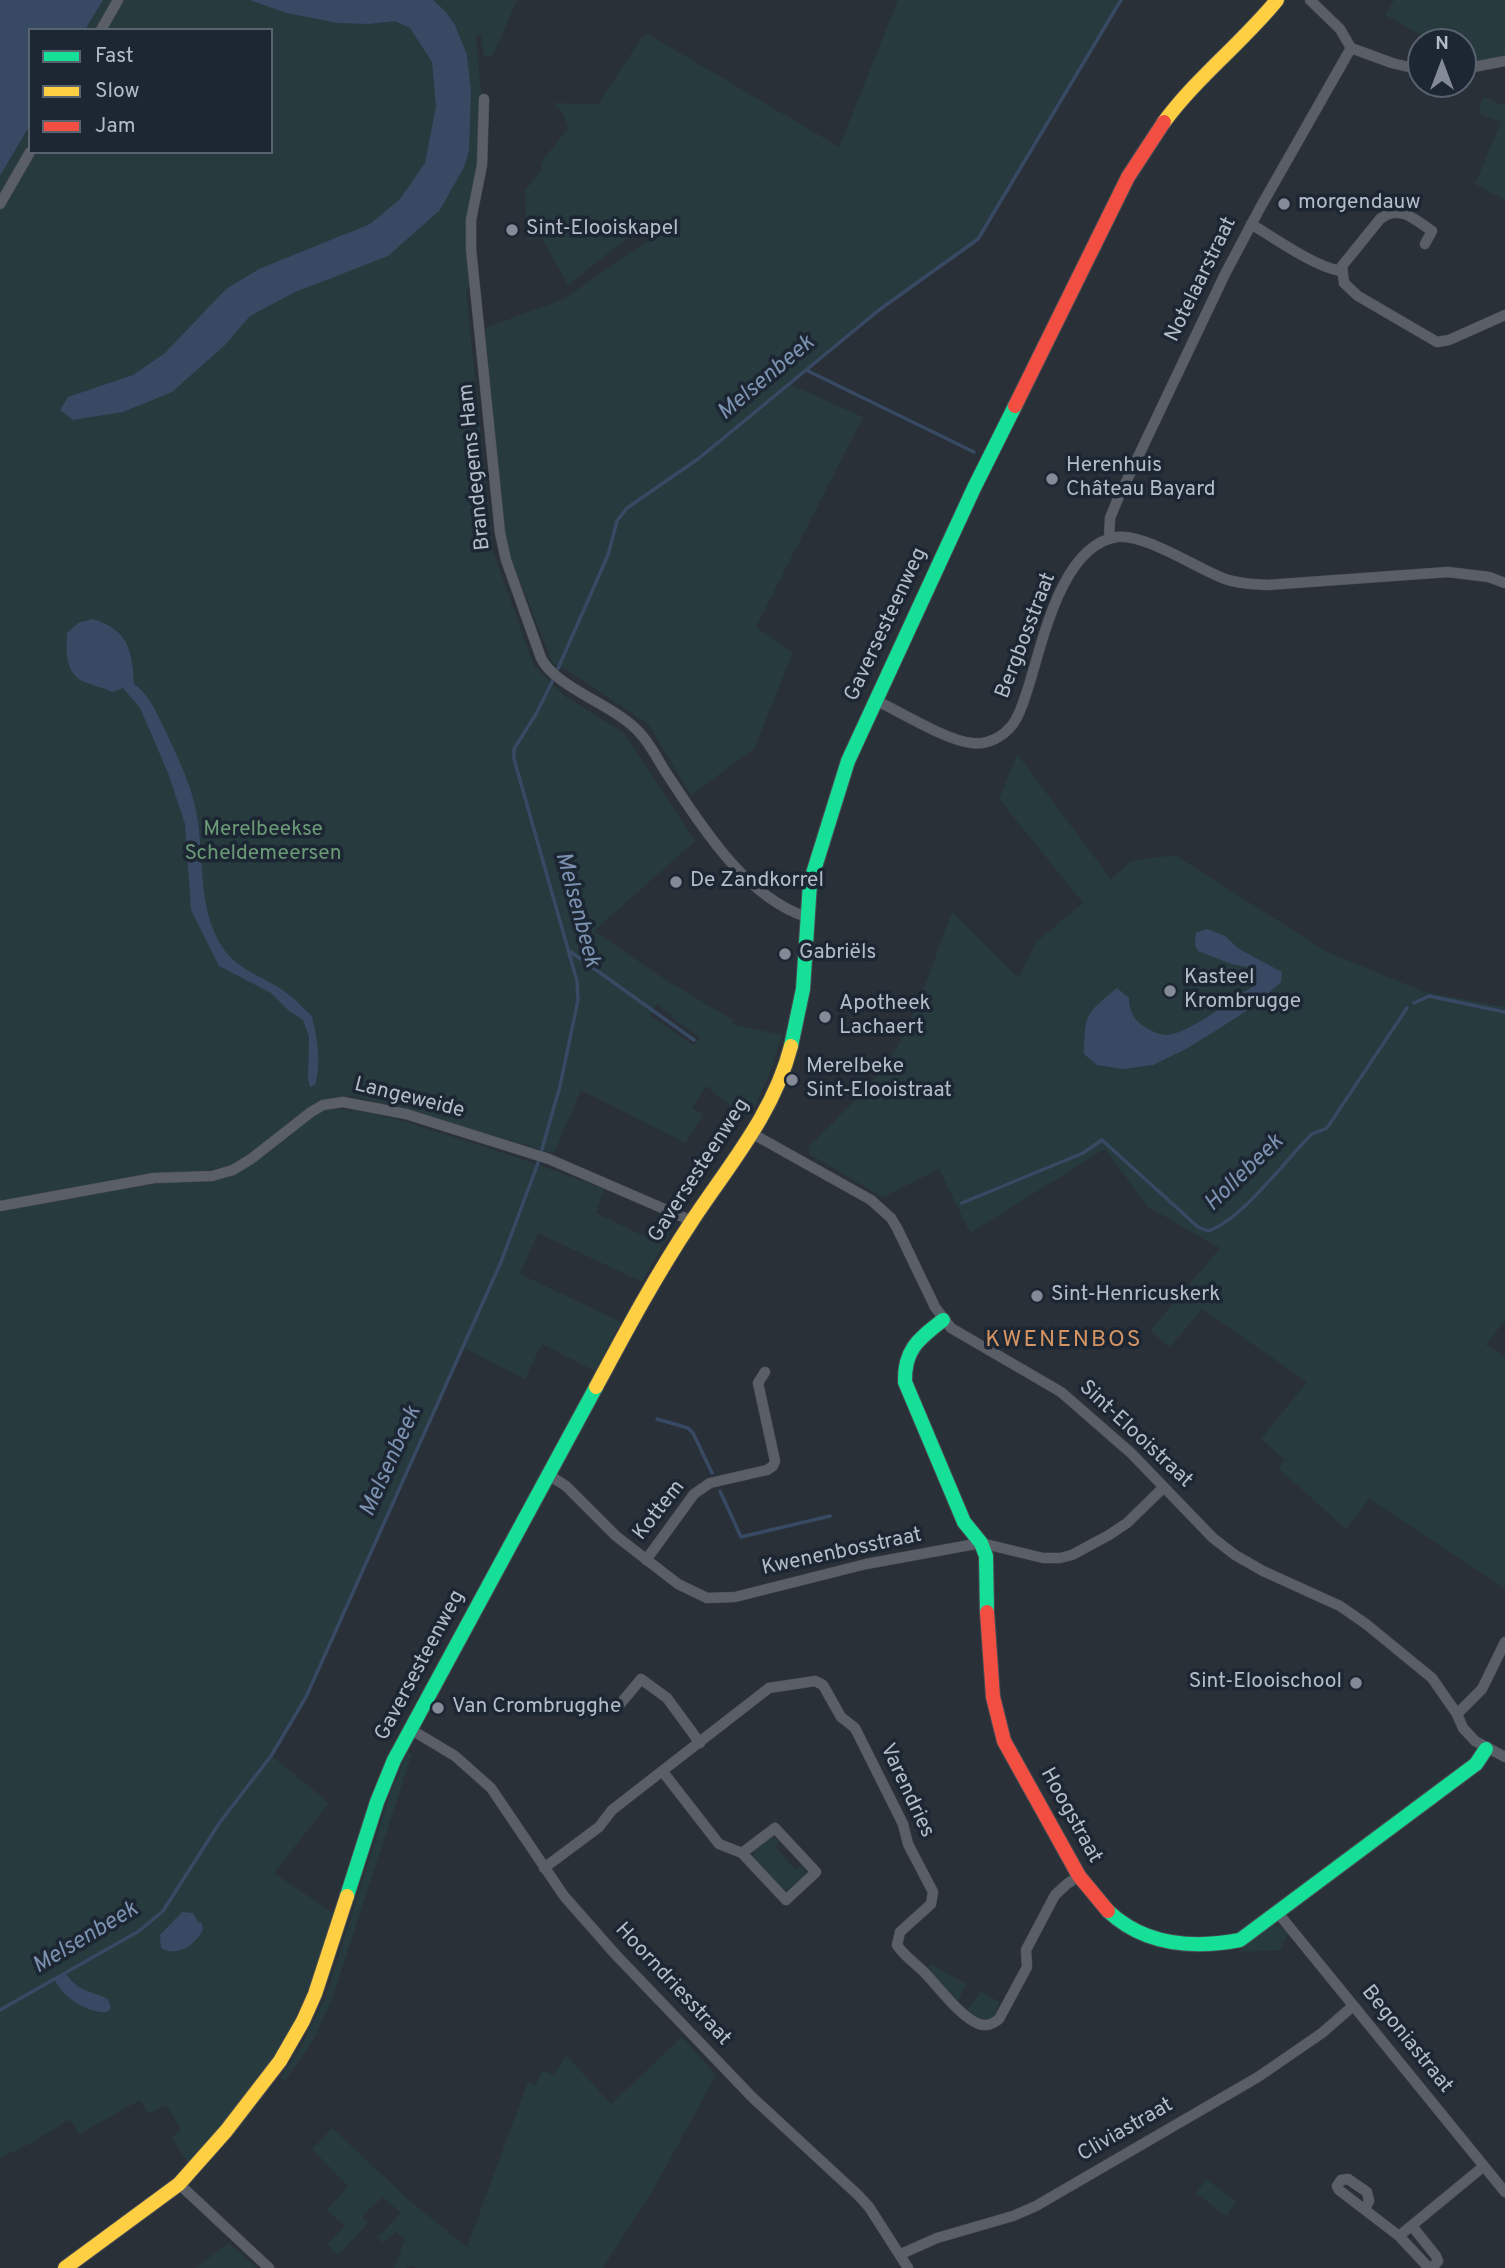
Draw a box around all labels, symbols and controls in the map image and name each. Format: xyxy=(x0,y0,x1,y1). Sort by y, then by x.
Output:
legend xyxy=(28,28,273,154)
north arrow xyxy=(1407,28,1477,98)
text: N xyxy=(1435,32,1449,56)
text: Fast xyxy=(95,43,134,70)
text: Slow xyxy=(95,78,140,105)
text: Jam xyxy=(95,113,136,140)
place label: morgendauw xyxy=(1298,191,1420,217)
marker: morgendauw xyxy=(1276,196,1292,212)
street label: Notelaarstraat xyxy=(1161,214,1243,346)
place label: Sint-Elooiskapel xyxy=(526,217,679,243)
marker: Sint-Elooiskapel xyxy=(504,222,520,238)
water label: Melsenbeek xyxy=(713,330,821,428)
street label: Brandegems Ham xyxy=(455,382,497,552)
place label: Herenhuis Château Bayard xyxy=(1066,454,1216,504)
marker: Herenhuis Château Bayard xyxy=(1044,471,1060,487)
street label: Gaversesteenweg xyxy=(840,544,934,706)
street label: Bergbosstraat xyxy=(991,570,1063,702)
park label: Merelbeekse Scheldemeersen xyxy=(184,818,342,868)
water label: Melsenbeek xyxy=(547,849,605,971)
place label: De Zandkorrel xyxy=(690,869,824,895)
marker: De Zandkorrel xyxy=(668,874,684,890)
place label: Gabriëls xyxy=(799,941,876,967)
marker: Gabriëls xyxy=(777,946,793,962)
place label: Kasteel Krombrugge xyxy=(1184,966,1301,1016)
marker: Kasteel Krombrugge xyxy=(1162,983,1178,999)
place label: Apotheek Lachaert xyxy=(839,992,931,1042)
marker: Apotheek Lachaert xyxy=(817,1009,833,1025)
place label: Merelbeke Sint-Elooistraat xyxy=(806,1055,952,1105)
marker: Merelbeke Sint-Elooistraat xyxy=(784,1072,800,1088)
street label: Langeweide xyxy=(351,1073,467,1125)
street label: Gaversesteenweg xyxy=(644,1094,756,1248)
water label: Hollebeek xyxy=(1200,1130,1290,1218)
place label: Sint-Henricuskerk xyxy=(1051,1283,1221,1309)
marker: Sint-Henricuskerk xyxy=(1029,1288,1045,1304)
district label: KWENENBOS xyxy=(986,1327,1142,1355)
street label: Sint-Elooistraat xyxy=(1073,1376,1197,1494)
water label: Melsenbeek xyxy=(355,1402,429,1522)
street label: Kottem xyxy=(629,1476,691,1546)
street label: Kwenenbosstraat xyxy=(760,1524,924,1582)
street label: Gaversesteenweg xyxy=(371,1586,471,1746)
place label: Sint-Elooischool xyxy=(1189,1670,1342,1696)
marker: Sint-Elooischool xyxy=(1348,1675,1364,1691)
place label: Van Crombrugghe xyxy=(452,1695,621,1721)
marker: Van Crombrugghe xyxy=(430,1700,446,1716)
street label: Varendries xyxy=(873,1740,939,1842)
street label: Hoogstraat xyxy=(1034,1764,1106,1868)
water label: Melsenbeek xyxy=(28,1897,144,1981)
street label: Hoorndriesstraat xyxy=(609,1918,735,2052)
street label: Begoniastraat xyxy=(1355,1981,1457,2099)
street label: Cliviastraat xyxy=(1074,2094,1178,2168)

